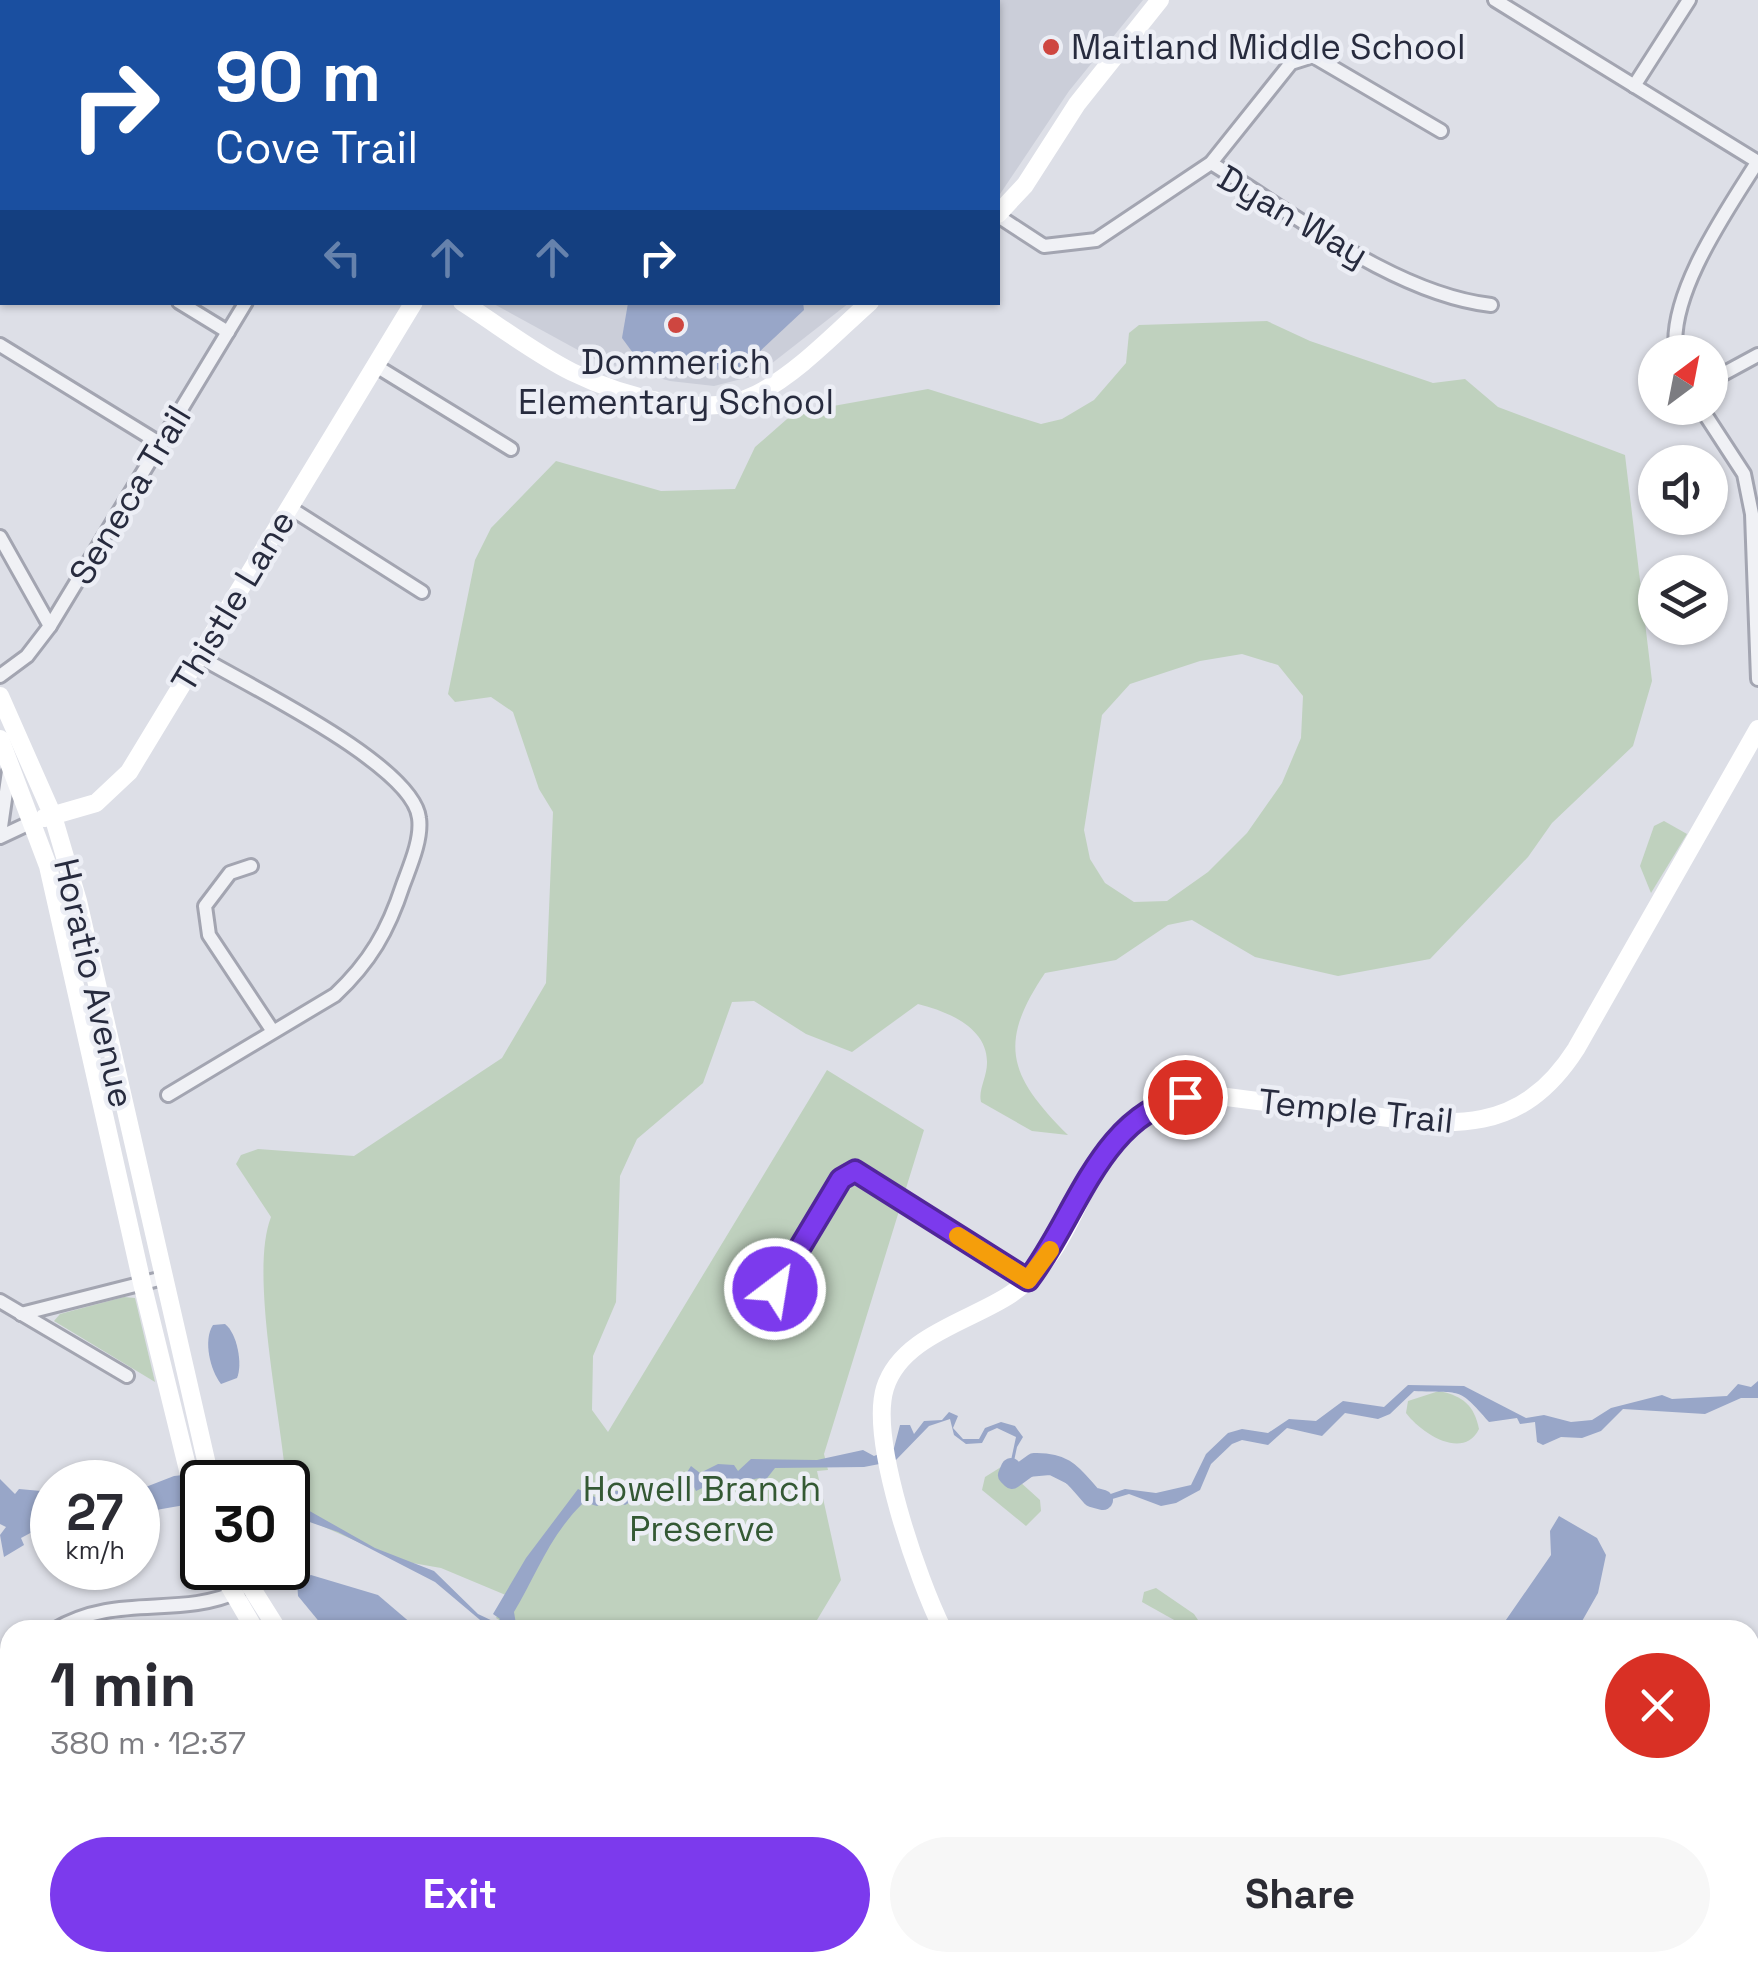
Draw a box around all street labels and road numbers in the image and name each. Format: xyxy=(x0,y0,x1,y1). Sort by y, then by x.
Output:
street label: Dyan Way xyxy=(1210,155,1376,277)
street label: Seneca Trail xyxy=(59,397,201,593)
street label: Thistle Lane xyxy=(161,502,305,700)
street label: Horatio Avenue xyxy=(44,854,144,1112)
street label: Temple Trail xyxy=(1256,1079,1456,1143)

